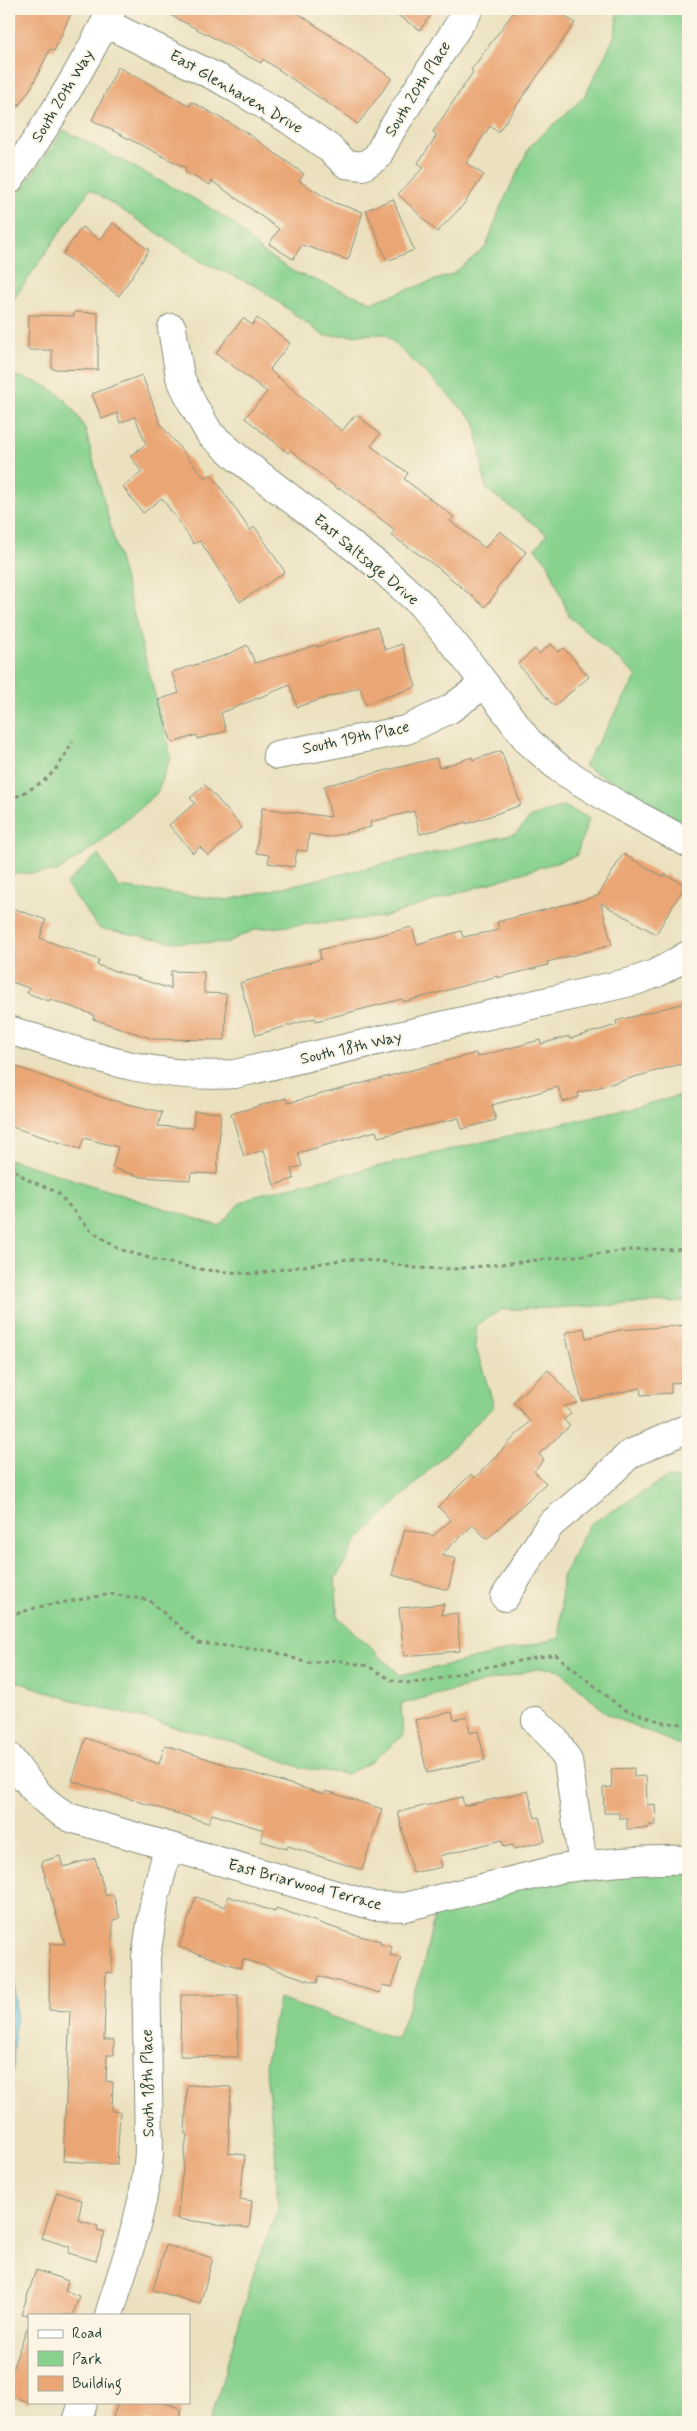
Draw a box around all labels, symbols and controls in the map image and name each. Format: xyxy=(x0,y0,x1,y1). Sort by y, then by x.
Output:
street label: South 20th Place xyxy=(380,37,456,141)
street label: East Glenhaven Drive xyxy=(166,45,306,139)
street label: South 20th Way xyxy=(27,46,99,146)
street label: East Saltsage Drive xyxy=(308,510,423,611)
street label: South 19th Place xyxy=(301,716,411,760)
street label: South 18th Way xyxy=(298,1026,404,1070)
street label: East Briarwood Terrace xyxy=(226,1854,384,1916)
street label: South 18th Place xyxy=(137,2029,159,2137)
legend xyxy=(28,2314,190,2404)
text: Road xyxy=(72,2324,102,2344)
text: Park xyxy=(72,2350,102,2370)
text: Building xyxy=(72,2374,122,2395)

